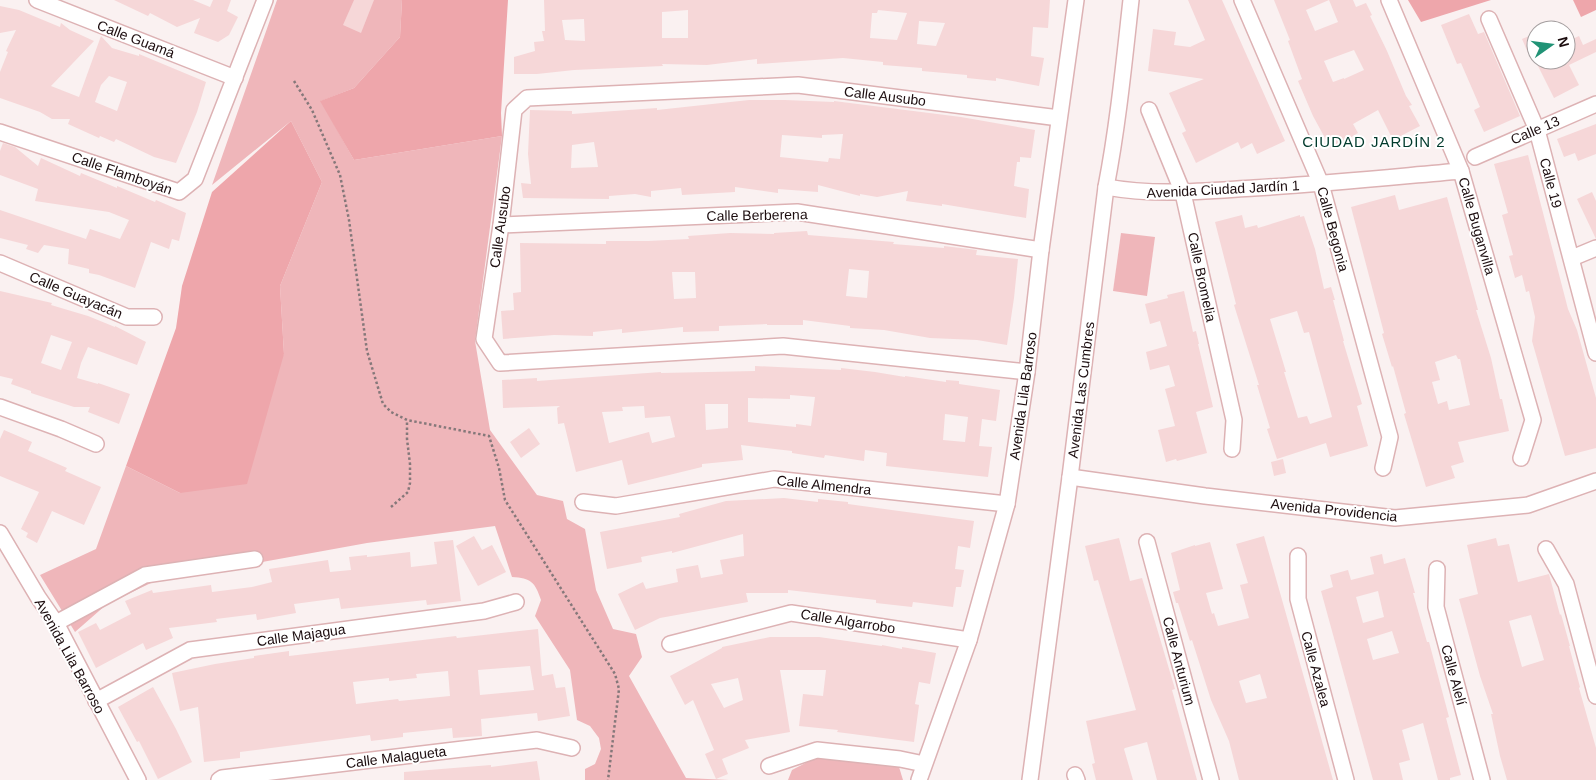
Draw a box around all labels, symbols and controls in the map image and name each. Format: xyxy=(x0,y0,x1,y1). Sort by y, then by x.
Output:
street label: Calle Guamá xyxy=(95,17,177,61)
north arrow xyxy=(1526,20,1576,70)
text: N xyxy=(1555,35,1573,49)
street label: Calle Ausubo xyxy=(843,83,927,109)
street label: Calle 13 xyxy=(1508,113,1562,147)
district label: CIUDAD JARDÍN 2 xyxy=(1302,133,1446,150)
street label: Calle Flamboyán xyxy=(70,148,174,198)
street label: Calle 19 xyxy=(1537,156,1565,210)
street label: Calle Buganvilla xyxy=(1455,176,1499,277)
street label: Avenida Ciudad Jardín 1 xyxy=(1146,177,1300,201)
street label: Calle Ausubo xyxy=(486,185,514,269)
street label: Calle Begonia xyxy=(1314,185,1352,273)
street label: Calle Berberena xyxy=(706,206,808,224)
street label: Calle Bromelia xyxy=(1185,231,1219,323)
street label: Calle Guayacán xyxy=(27,268,125,322)
street label: Avenida Las Cumbres xyxy=(1065,321,1097,459)
street label: Avenida Lila Barroso xyxy=(1006,331,1040,461)
street label: Calle Almendra xyxy=(776,472,872,498)
street label: Avenida Providencia xyxy=(1270,495,1398,525)
street label: Avenida Lila Barroso xyxy=(32,596,108,716)
street label: Calle Algarrobo xyxy=(799,606,897,636)
street label: Calle Anturium xyxy=(1159,615,1199,707)
street label: Calle Majagua xyxy=(256,621,347,649)
street label: Calle Azalea xyxy=(1298,629,1334,709)
street label: Calle Alelí xyxy=(1438,643,1470,707)
street label: Calle Malagueta xyxy=(345,743,447,771)

